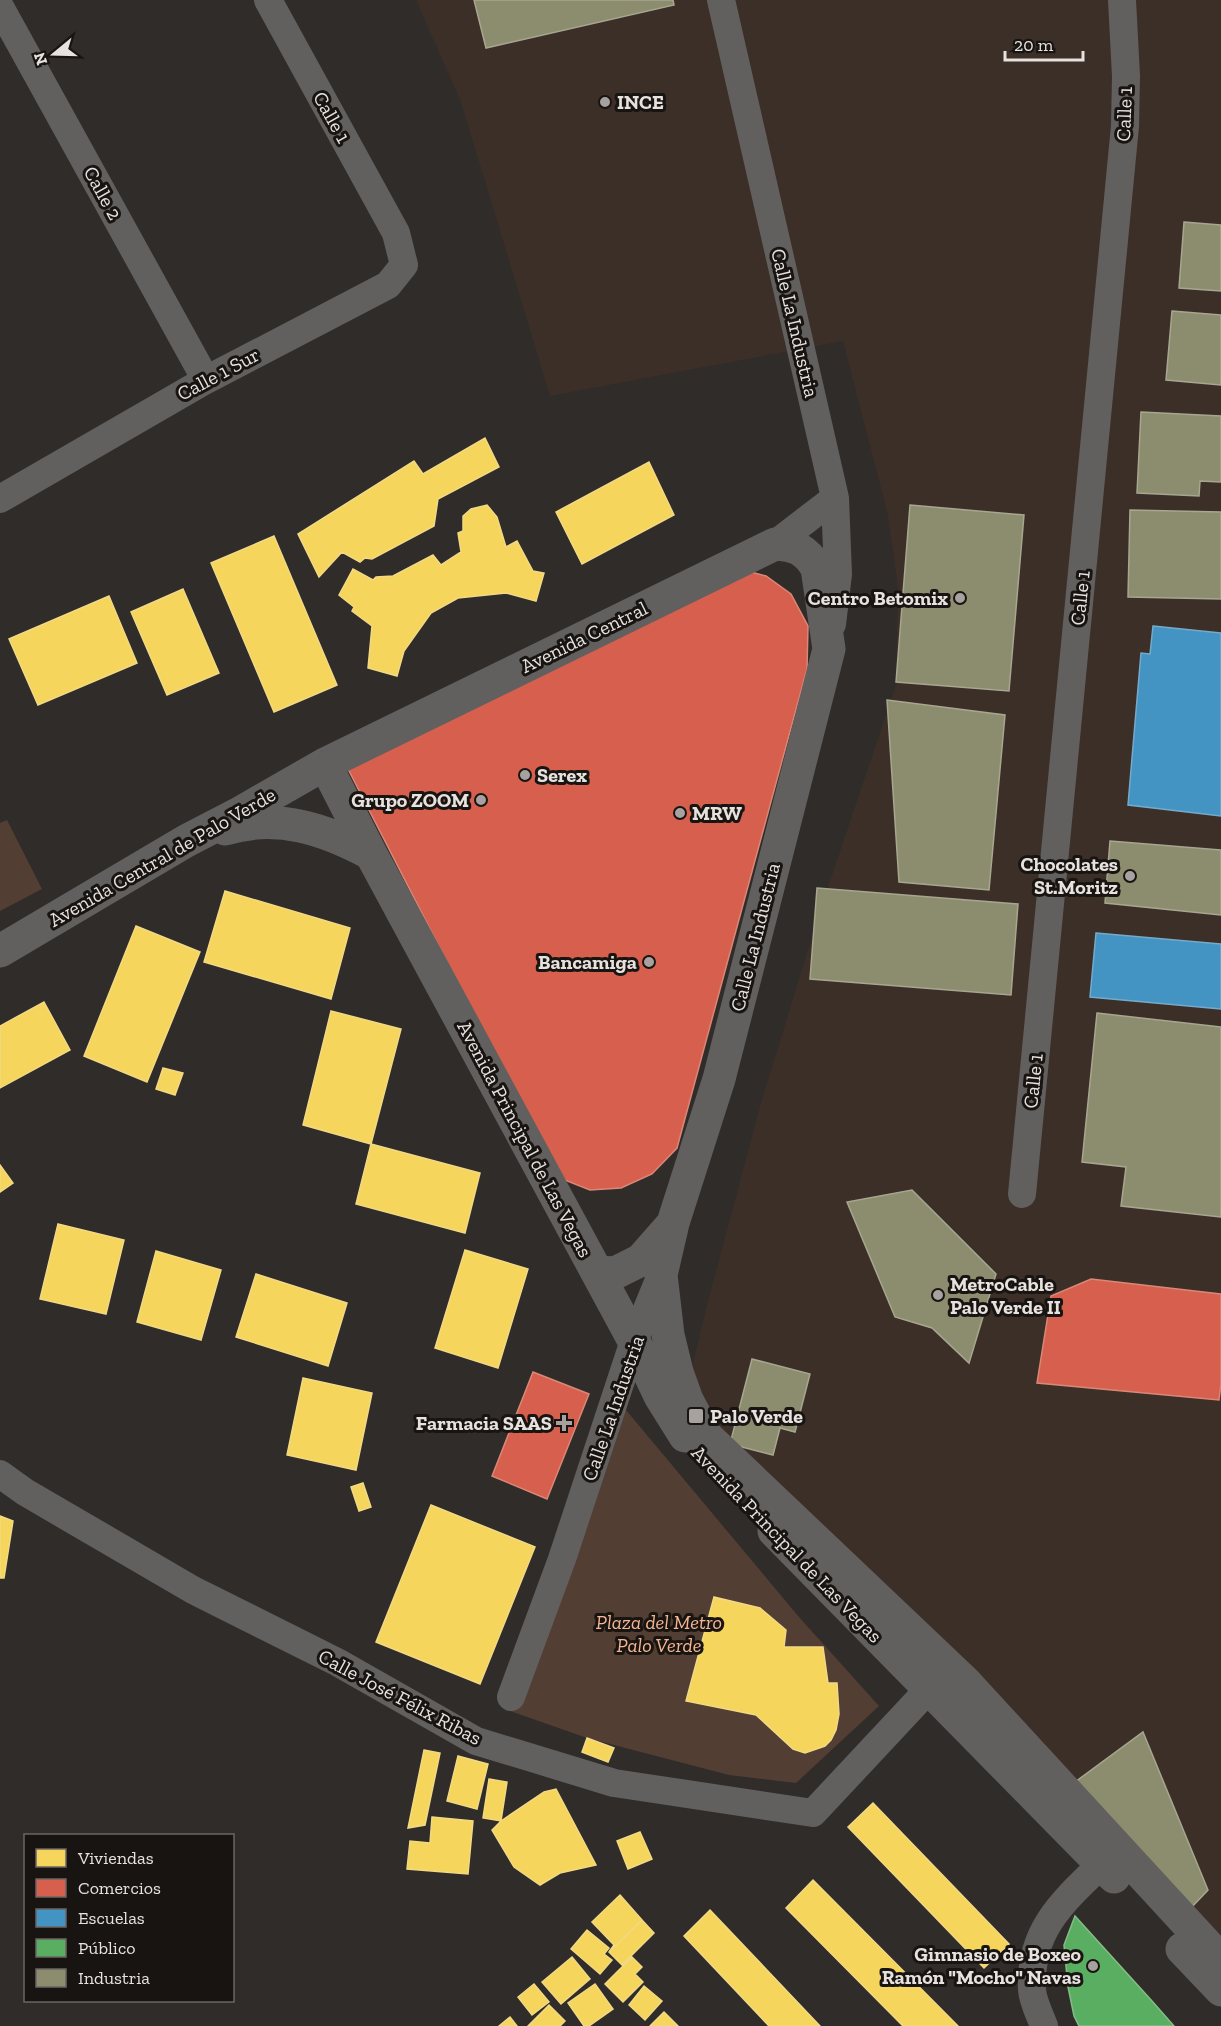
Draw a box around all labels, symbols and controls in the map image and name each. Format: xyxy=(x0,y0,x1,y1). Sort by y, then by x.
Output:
north arrow xyxy=(24,24,84,84)
scale bar xyxy=(1005,24,1083,62)
text: 20 m xyxy=(1014,34,1054,56)
text: N xyxy=(29,50,51,68)
street label: Calle 1 xyxy=(1111,86,1137,142)
street label: Calle 1 xyxy=(308,87,356,147)
place label: INCE xyxy=(617,90,664,114)
marker: INCE xyxy=(598,95,612,109)
street label: Calle 2 xyxy=(79,162,127,224)
street label: Calle La Industria xyxy=(766,246,824,400)
street label: Calle 1 Sur xyxy=(173,342,263,406)
street label: Calle 1 xyxy=(1065,569,1095,627)
place label: Centro Betomix xyxy=(808,586,948,610)
marker: Centro Betomix xyxy=(953,591,967,605)
street label: Avenida Central xyxy=(517,596,651,678)
place label: Serex xyxy=(537,763,587,787)
marker: Serex xyxy=(518,768,532,782)
street label: Avenida Central de Palo Verde xyxy=(44,782,280,932)
place label: Grupo ZOOM xyxy=(351,788,469,812)
marker: Grupo ZOOM xyxy=(474,793,488,807)
place label: MRW xyxy=(692,801,742,825)
marker: MRW xyxy=(673,806,687,820)
place label: Chocolates St.Moritz xyxy=(1021,852,1118,899)
street label: Calle La Industria xyxy=(725,860,785,1014)
marker: Chocolates St.Moritz xyxy=(1123,869,1137,883)
place label: Bancamiga xyxy=(538,950,637,974)
marker: Bancamiga xyxy=(642,955,656,969)
street label: Avenida Principal de Las Vegas xyxy=(452,1017,598,1261)
street label: Calle 1 xyxy=(1018,1052,1048,1110)
place label: MetroCable Palo Verde II xyxy=(950,1272,1061,1319)
marker: MetroCable Palo Verde II xyxy=(931,1288,945,1302)
street label: Calle La Industria xyxy=(577,1332,649,1484)
place label: Palo Verde xyxy=(710,1404,803,1428)
marker: Palo Verde xyxy=(687,1407,705,1425)
place label: Farmacia SAAS xyxy=(416,1411,552,1435)
marker: Farmacia SAAS xyxy=(557,1416,571,1430)
street label: Avenida Principal de Las Vegas xyxy=(687,1441,887,1647)
park label: Plaza del Metro Palo Verde xyxy=(596,1610,722,1657)
street label: Calle José Félix Ribas xyxy=(314,1644,486,1750)
legend xyxy=(24,1834,234,2002)
text: Viviendas xyxy=(77,1847,154,1869)
text: Comercios xyxy=(78,1877,161,1899)
text: Escuelas xyxy=(78,1907,145,1929)
text: Público xyxy=(78,1937,135,1959)
place label: Gimnasio de Boxeo Ramón "Mocho" Navas xyxy=(882,1942,1082,1989)
marker: Gimnasio de Boxeo Ramón "Mocho" Navas xyxy=(1086,1959,1100,1973)
text: Industria xyxy=(78,1967,150,1989)

